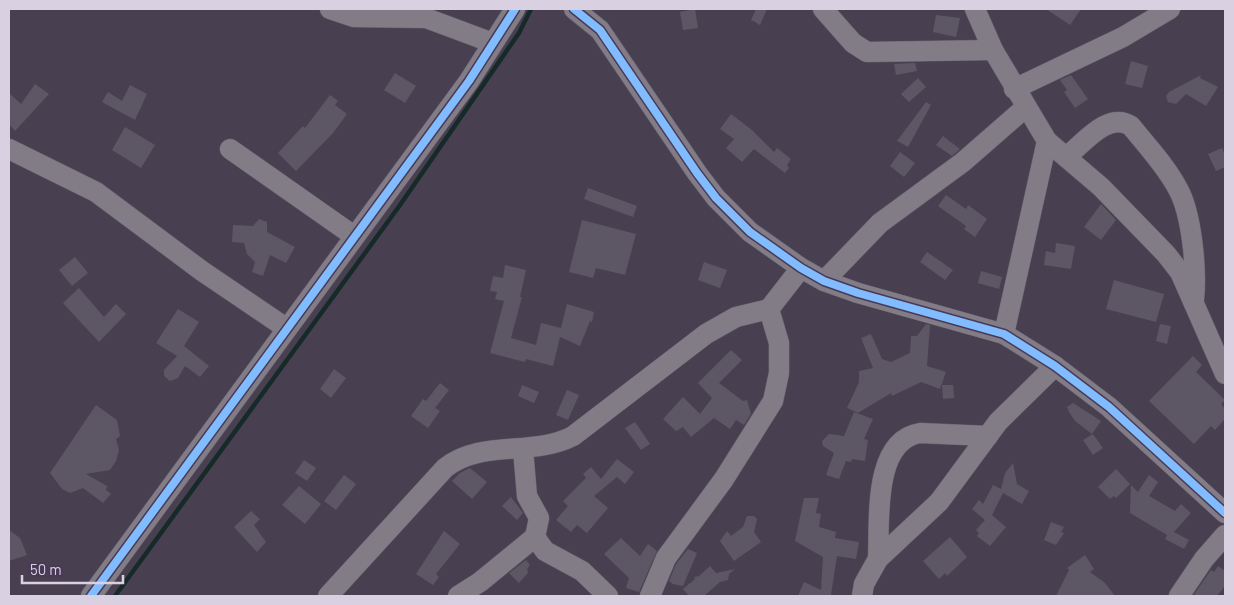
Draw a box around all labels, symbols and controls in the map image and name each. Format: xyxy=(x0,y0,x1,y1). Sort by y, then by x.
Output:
scale bar xyxy=(22,552,124,584)
text: 50 m xyxy=(30,560,62,578)

